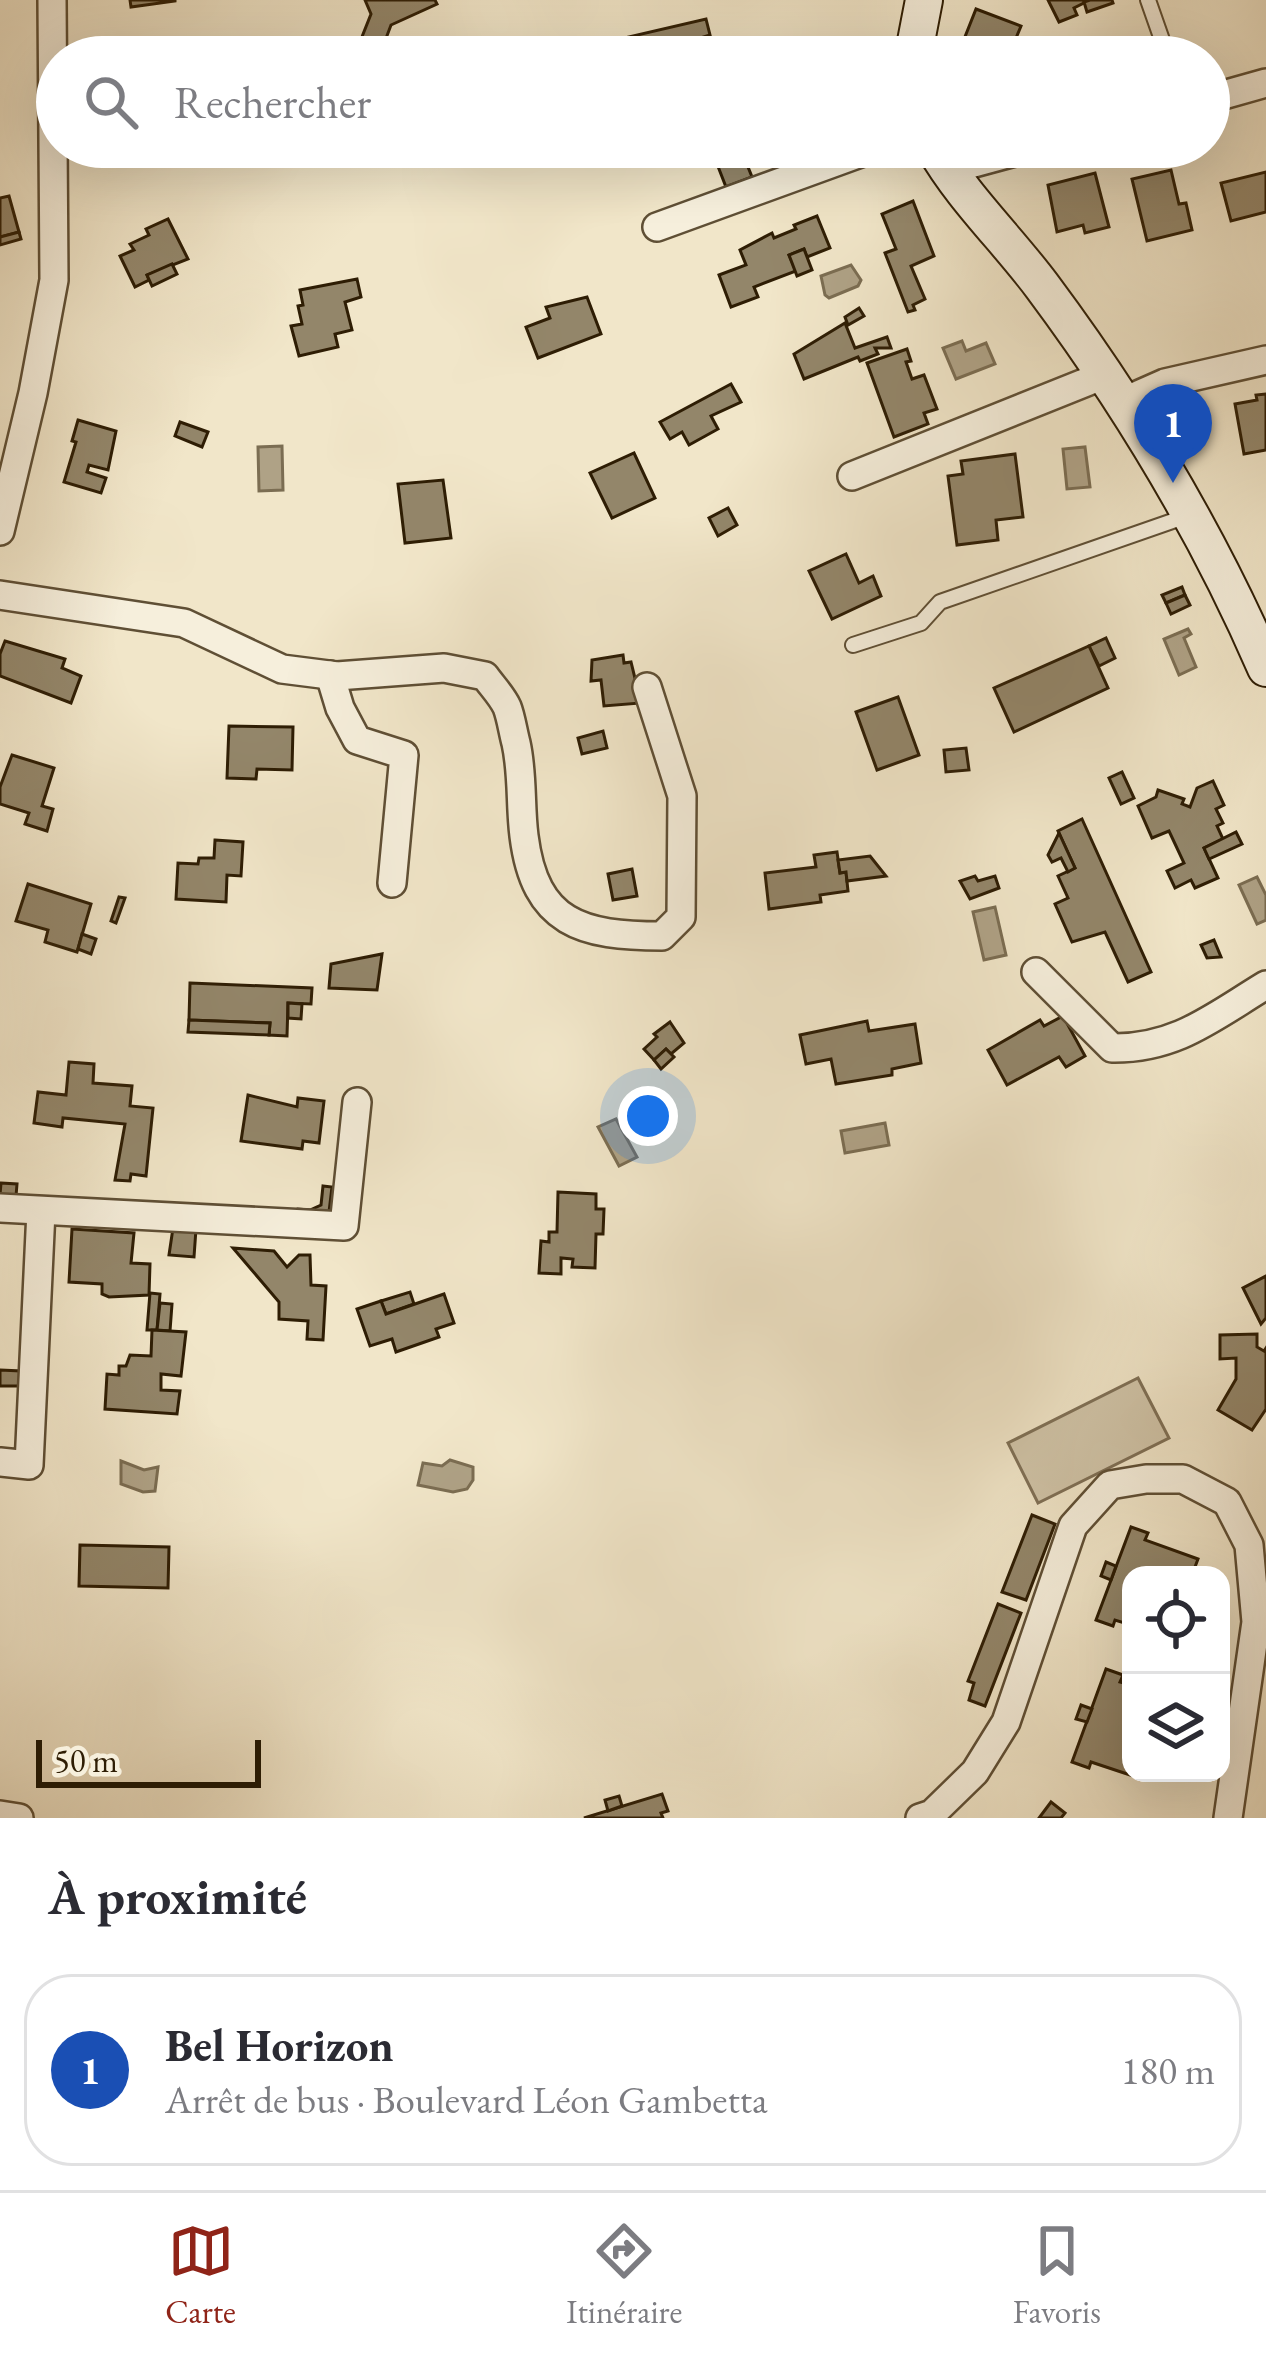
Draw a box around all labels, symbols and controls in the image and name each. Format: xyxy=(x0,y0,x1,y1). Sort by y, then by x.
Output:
search box xyxy=(36,36,1230,168)
icon: search xyxy=(78,69,144,135)
text: Rechercher xyxy=(174,73,371,131)
pin: 1 xyxy=(1134,384,1212,483)
your location xyxy=(618,1086,678,1146)
map controls xyxy=(1122,1566,1230,1782)
button: locate xyxy=(1122,1566,1230,1674)
button: layers xyxy=(1122,1674,1230,1782)
scale bar xyxy=(36,1734,261,1787)
text: 50 m xyxy=(54,1739,118,1782)
text: À proximité xyxy=(48,1863,307,1929)
text: Bel Horizon xyxy=(165,2016,394,2074)
text: 1 xyxy=(80,2045,100,2096)
text: 180 m xyxy=(1121,2045,1215,2096)
text: Arrêt de bus · Boulevard Léon Gambetta xyxy=(165,2074,768,2125)
tab: Carte xyxy=(165,2218,236,2333)
tab: Itinéraire xyxy=(566,2218,682,2333)
tab: Favoris xyxy=(1013,2218,1101,2333)

